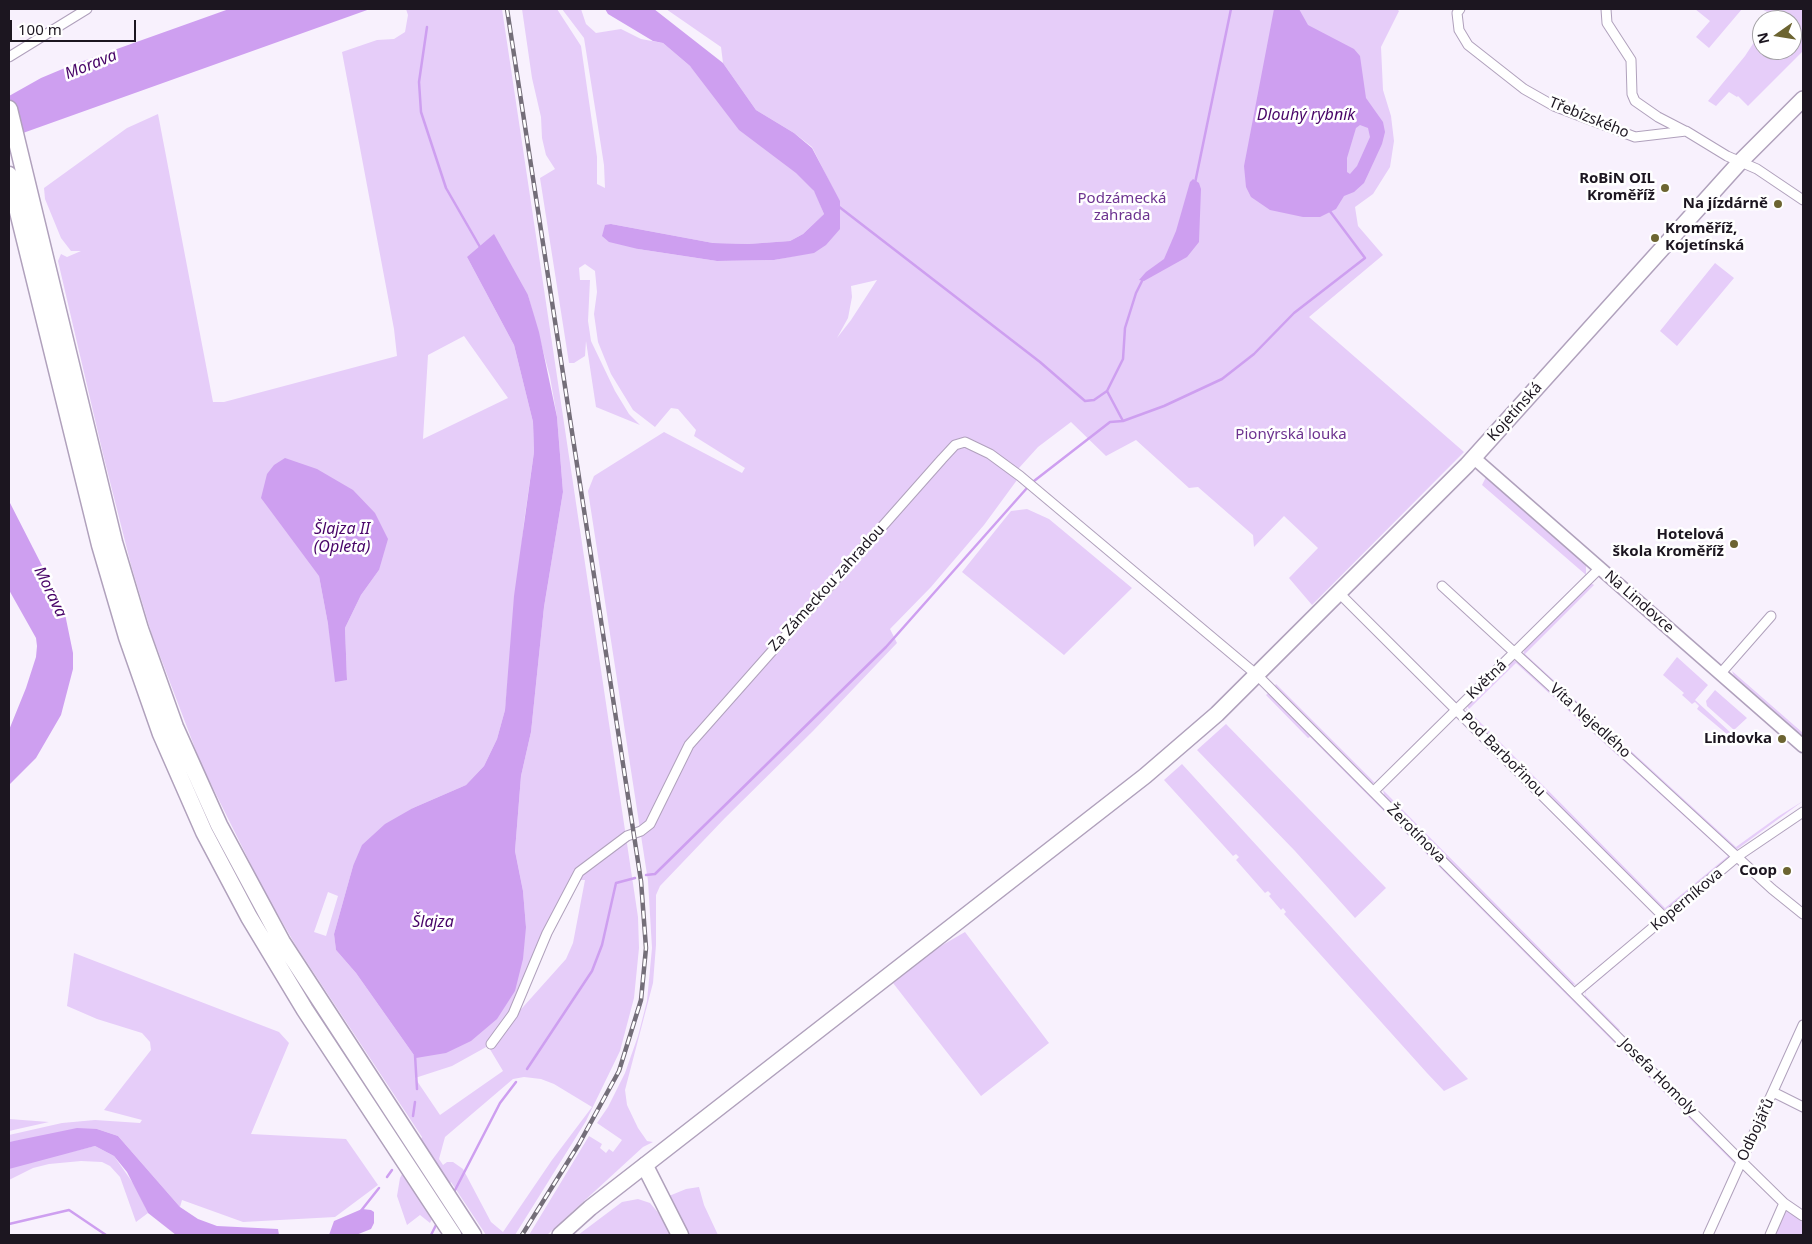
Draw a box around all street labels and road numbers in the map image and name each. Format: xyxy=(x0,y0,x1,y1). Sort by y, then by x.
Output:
street label: Třebízského xyxy=(1546,94,1632,142)
street label: Kojetínská xyxy=(1484,379,1546,445)
street label: Za Zámeckou zahradou xyxy=(765,521,889,655)
street label: Na Lindovce xyxy=(1601,567,1677,637)
street label: Květná xyxy=(1463,657,1511,703)
street label: Víta Nejedlého xyxy=(1546,680,1634,762)
street label: Pod Barbořinou xyxy=(1457,709,1549,801)
street label: Žerotínova xyxy=(1383,801,1449,867)
street label: Koperníkova xyxy=(1647,865,1727,935)
street label: Josefa Homoly xyxy=(1616,1035,1700,1119)
street label: Odbojářů xyxy=(1734,1096,1778,1164)

